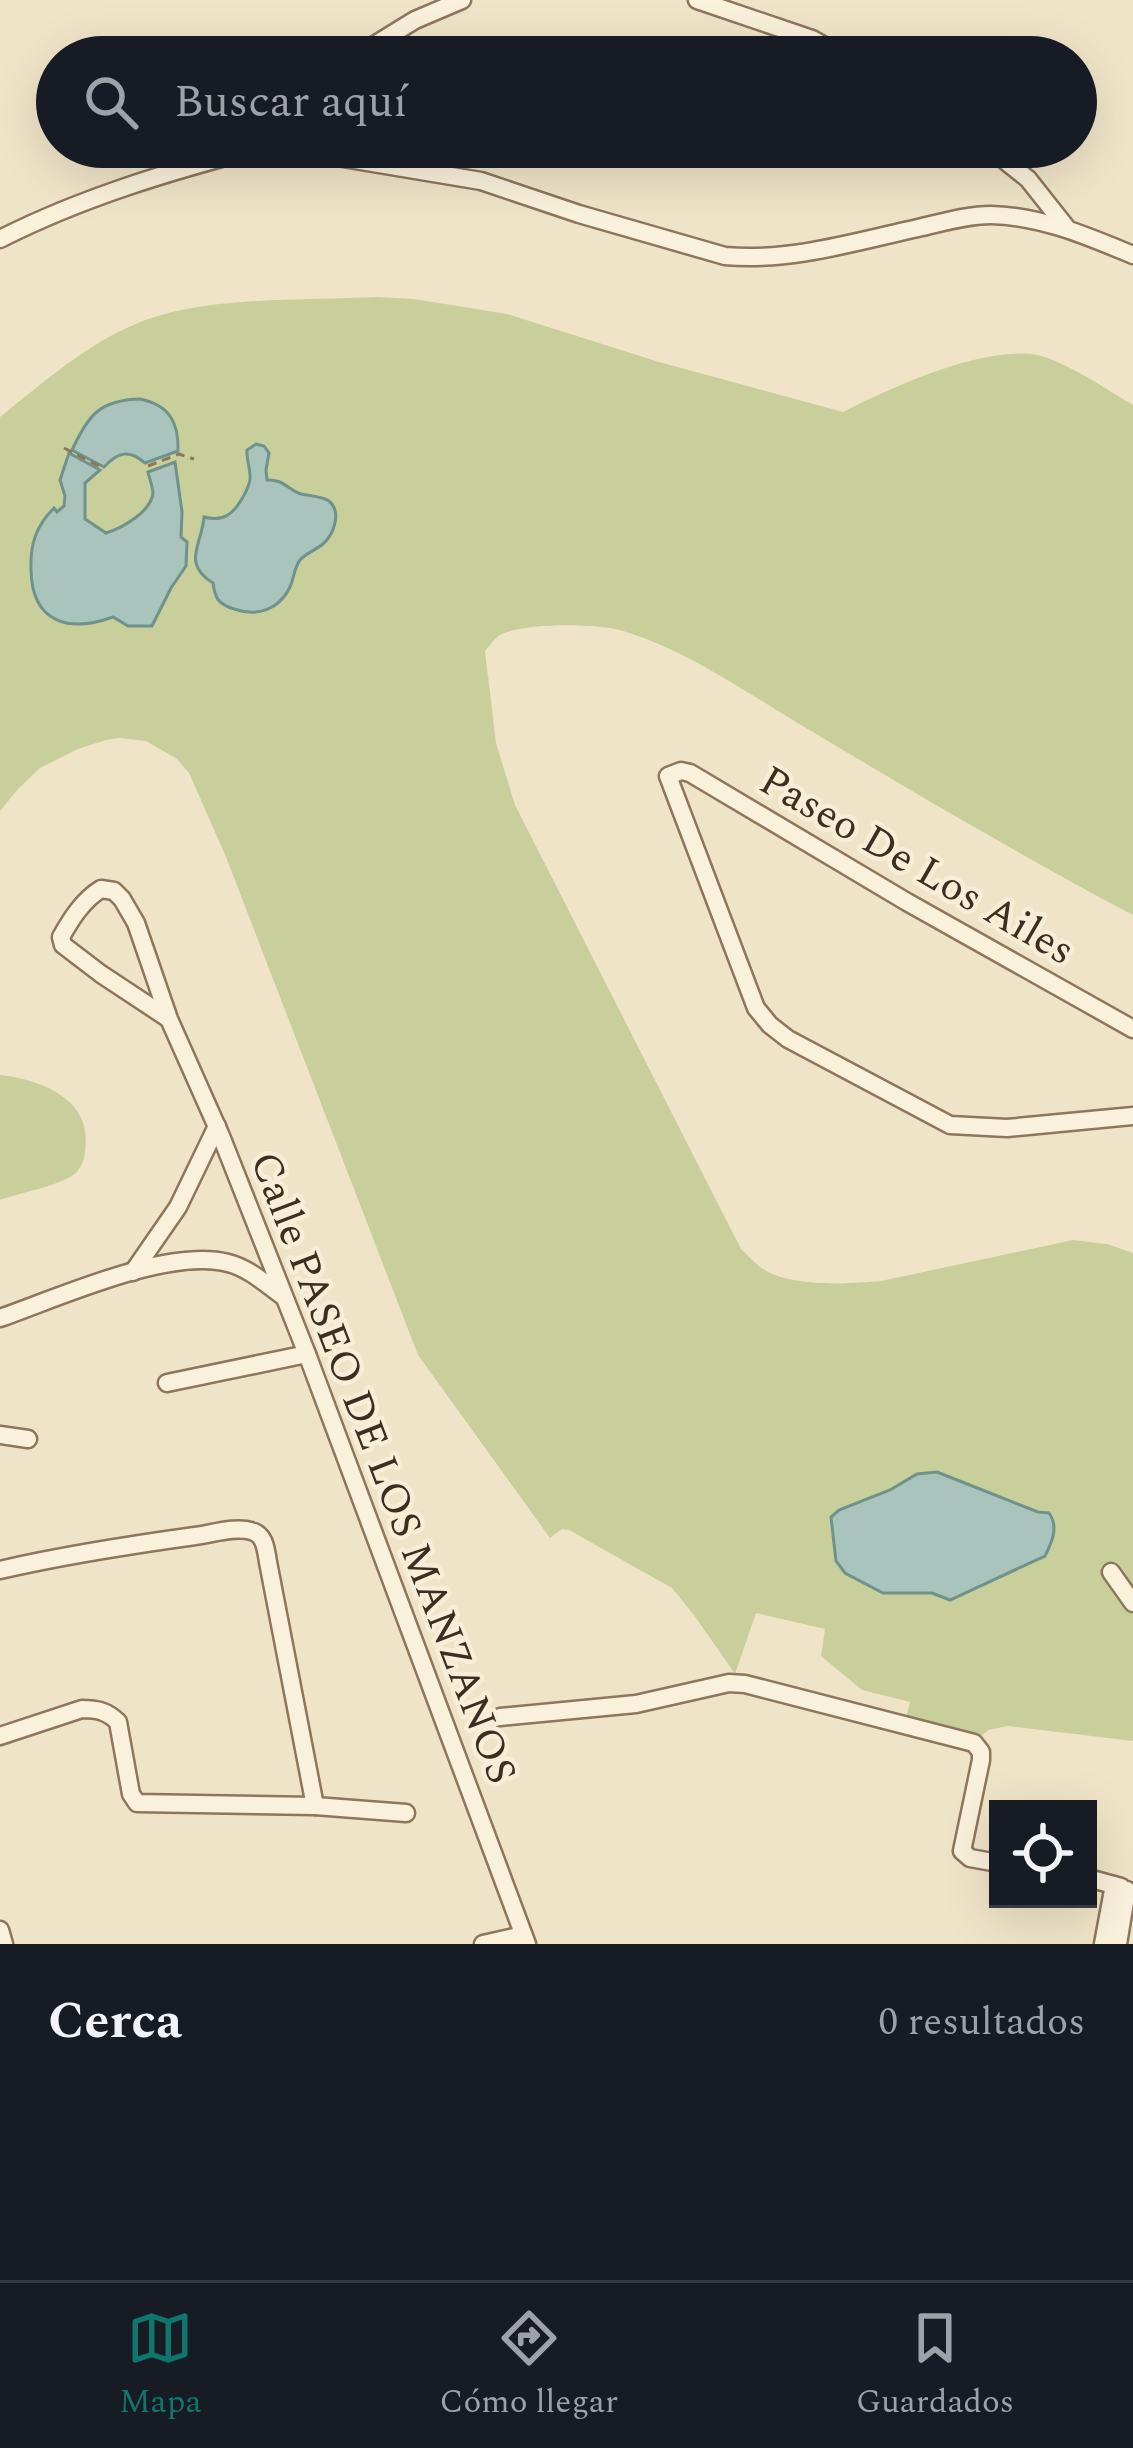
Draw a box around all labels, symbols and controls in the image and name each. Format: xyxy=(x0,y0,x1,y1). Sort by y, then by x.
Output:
search box xyxy=(36,36,1097,168)
text: Buscar aquí xyxy=(174,68,407,137)
icon: search xyxy=(78,69,144,135)
street label: Paseo De Los Ailes xyxy=(747,750,1086,982)
street label: Calle PASEO DE LOS MANZANOS xyxy=(233,1143,533,1793)
map controls xyxy=(989,1800,1097,1908)
button: locate xyxy=(989,1800,1097,1908)
text: Cerca xyxy=(48,1983,182,2061)
text: 0 resultados xyxy=(879,1993,1085,2052)
tab: Mapa xyxy=(119,2305,202,2427)
tab: Cómo llegar xyxy=(440,2305,618,2427)
tab: Guardados xyxy=(856,2305,1014,2427)

